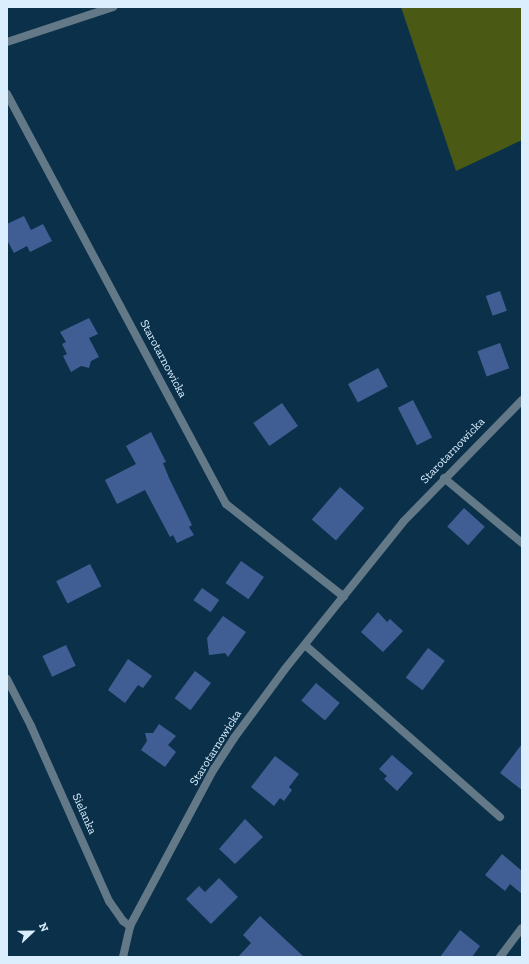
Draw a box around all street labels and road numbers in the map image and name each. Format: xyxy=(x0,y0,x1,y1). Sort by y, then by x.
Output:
street label: Starotarnowicka xyxy=(136,318,190,400)
street label: Starotarnowicka xyxy=(418,415,488,487)
street label: Starotarnowicka xyxy=(187,708,245,788)
street label: Sielanka xyxy=(69,791,99,837)

